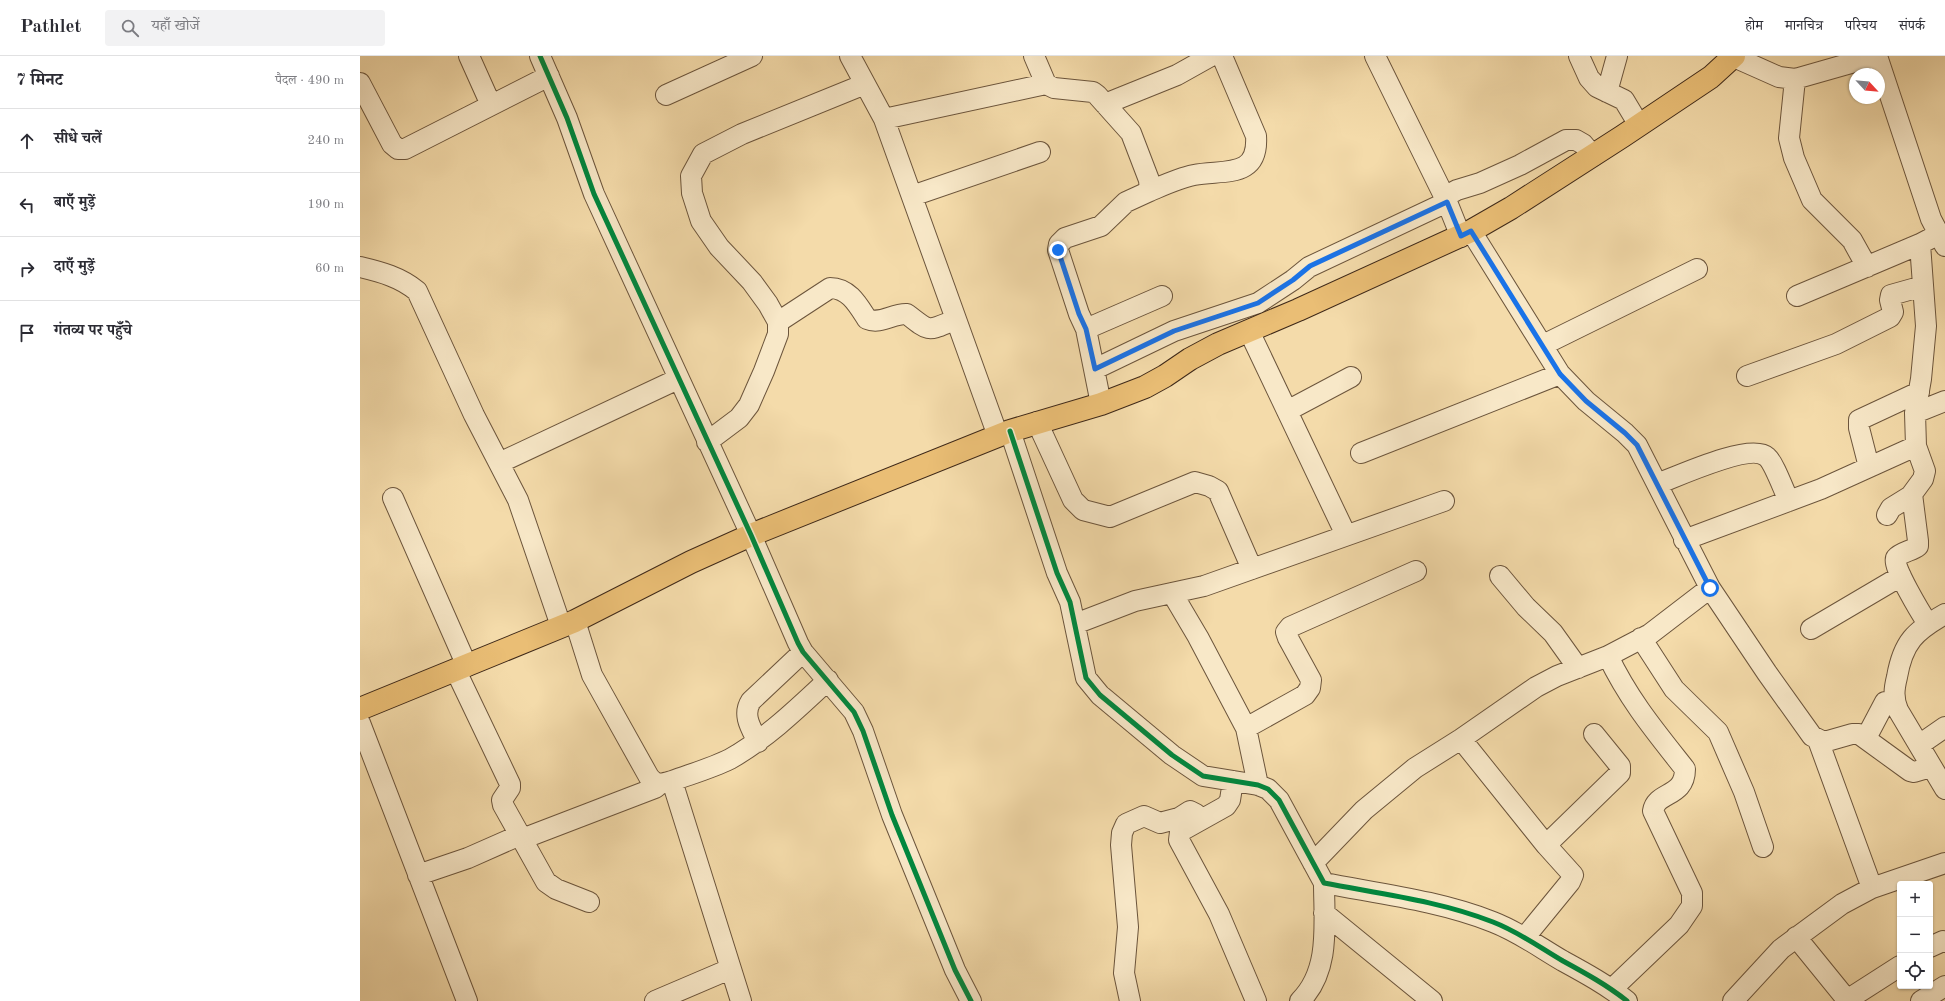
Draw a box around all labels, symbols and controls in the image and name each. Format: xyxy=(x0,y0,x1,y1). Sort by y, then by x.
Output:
search box xyxy=(105,10,385,46)
icon: search xyxy=(119,17,141,39)
text: Pathlet xyxy=(20,18,81,37)
text: यहाँ खोजें xyxy=(151,19,200,34)
text: होम xyxy=(1745,19,1763,33)
text: मानचित्र xyxy=(1785,19,1823,33)
text: परिचय xyxy=(1845,19,1877,33)
text: संपर्क xyxy=(1899,19,1925,33)
north arrow xyxy=(1849,68,1885,104)
text: 7 मिनट xyxy=(16,72,63,89)
text: पैदल · 490 m xyxy=(275,74,344,87)
icon: ahead xyxy=(16,130,38,152)
text: सीधे चलें xyxy=(54,132,102,147)
text: 240 m xyxy=(307,134,344,147)
icon: left xyxy=(16,194,38,216)
text: बाएँ मुड़ें xyxy=(54,196,95,211)
text: 190 m xyxy=(307,198,344,211)
route end xyxy=(1049,241,1067,259)
icon: right xyxy=(16,258,38,280)
text: दाएँ मुड़ें xyxy=(54,260,95,275)
text: 60 m xyxy=(315,262,344,275)
icon: arrive xyxy=(16,322,38,344)
text: गंतव्य पर पहुँचे xyxy=(54,324,132,339)
route start xyxy=(1701,579,1719,597)
map controls xyxy=(1897,881,1933,989)
button: + xyxy=(1897,881,1933,917)
button: − xyxy=(1897,917,1933,953)
button: locate xyxy=(1897,953,1933,989)

